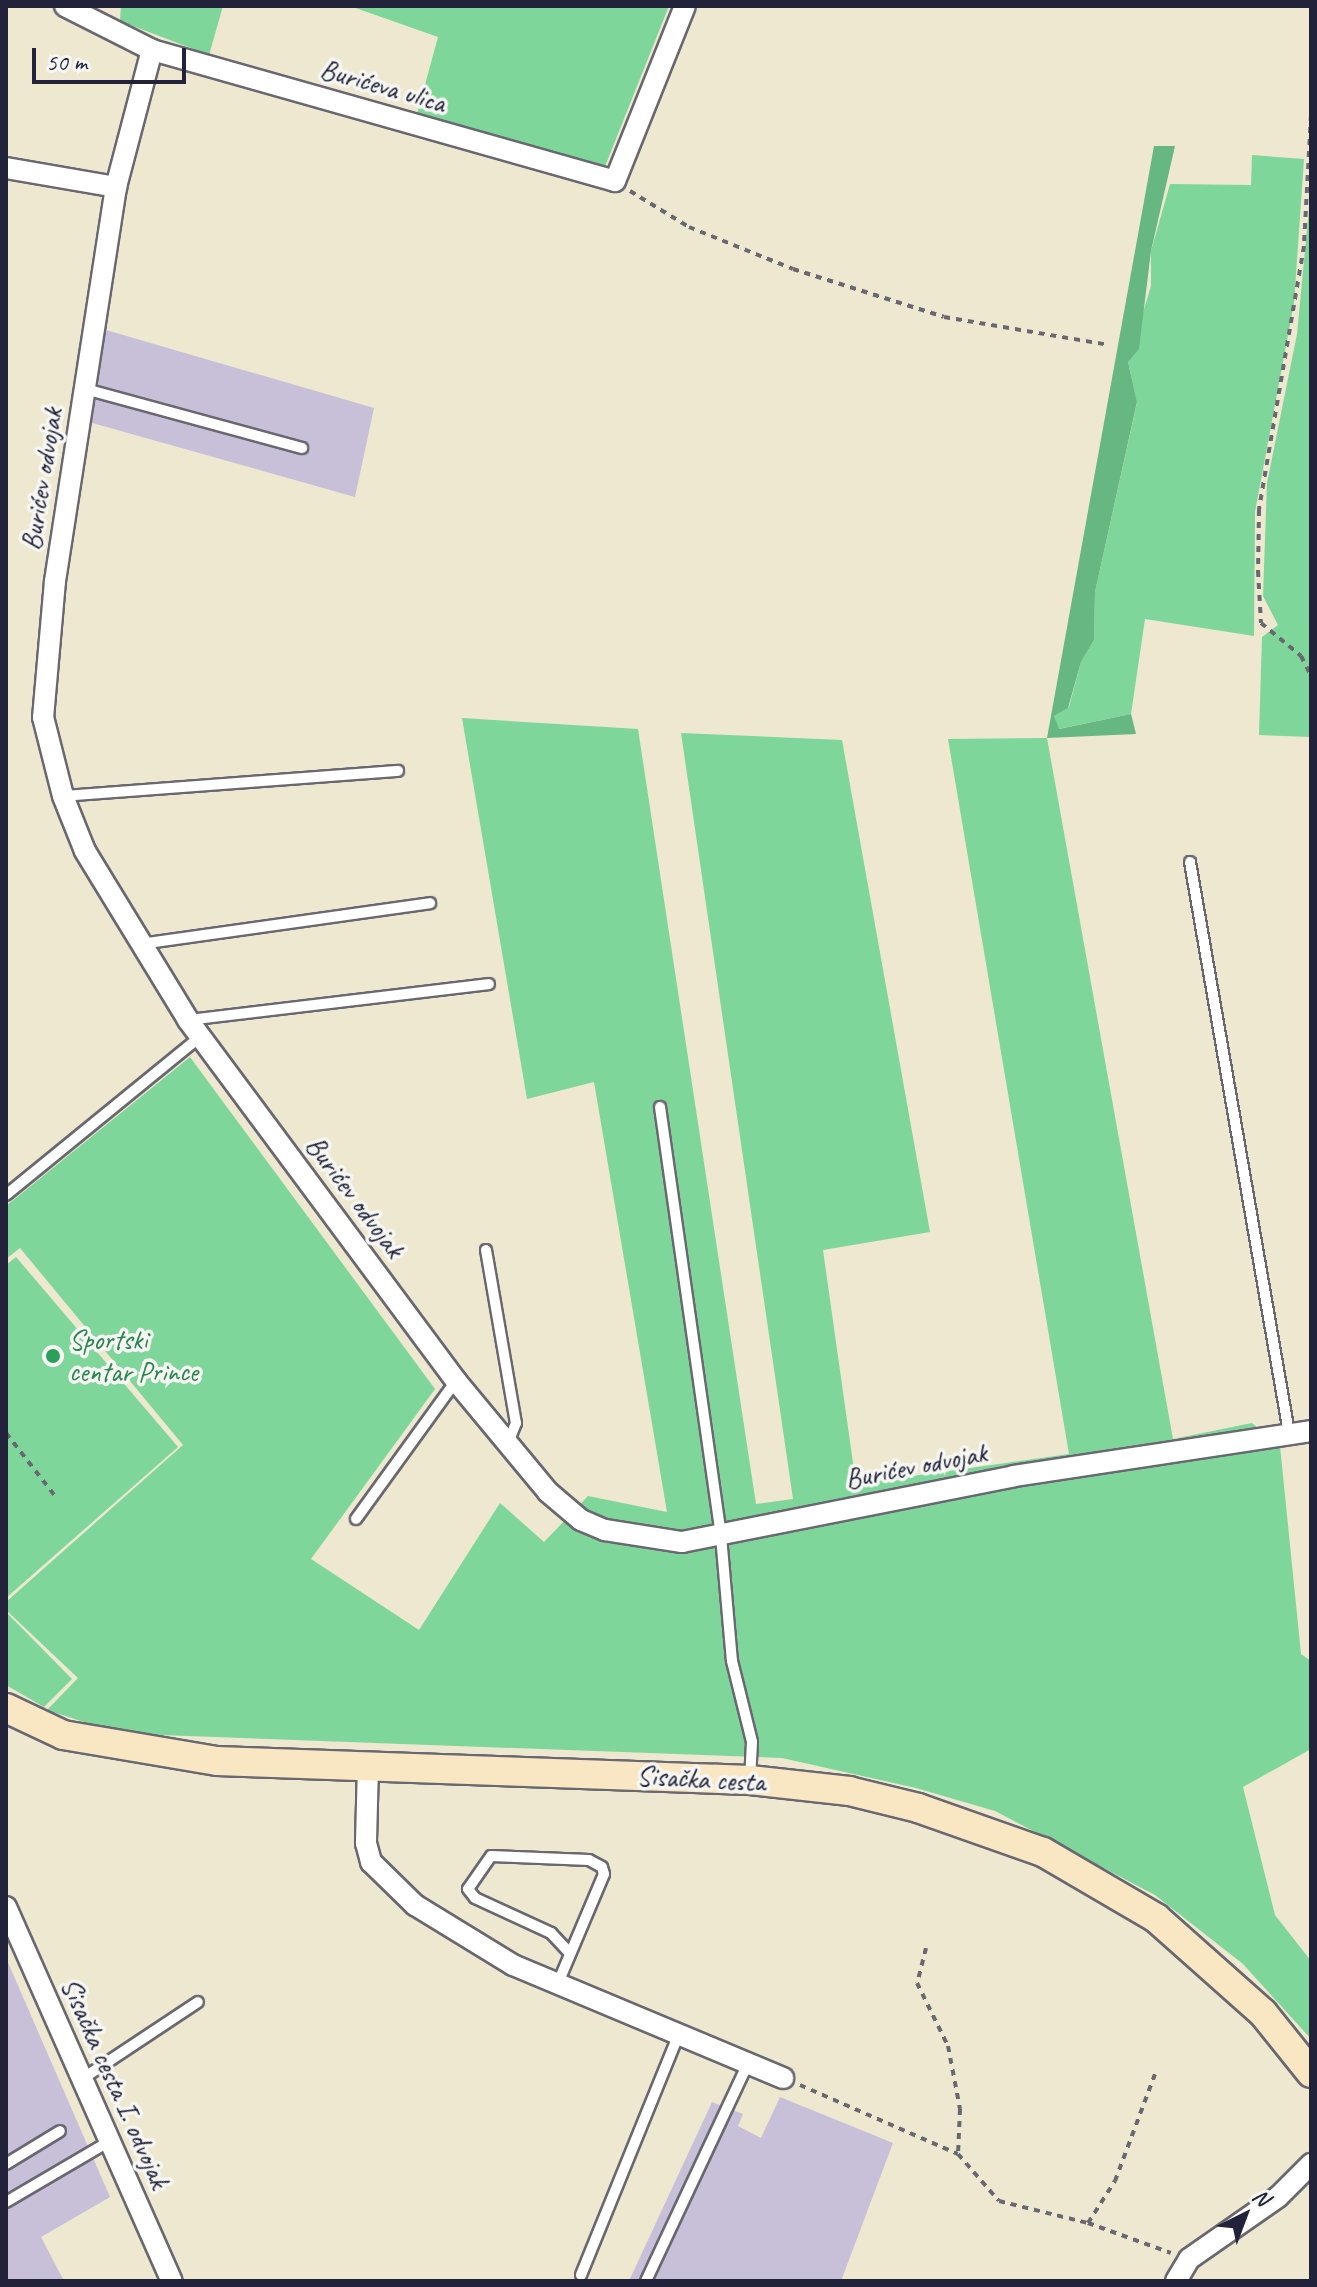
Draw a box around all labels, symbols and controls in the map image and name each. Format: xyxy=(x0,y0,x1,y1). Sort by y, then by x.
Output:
scale bar xyxy=(36,32,190,82)
text: 50 m xyxy=(46,47,87,77)
street label: Burićeva ulica xyxy=(317,52,449,120)
street label: Burićev odvojak xyxy=(14,406,70,552)
street label: Burićev odvojak xyxy=(299,1130,411,1264)
place label: Sportski centar Prince xyxy=(69,1323,199,1389)
marker: Sportski centar Prince xyxy=(44,1347,62,1365)
street label: Burićev odvojak xyxy=(843,1436,989,1496)
street label: Sisačka cesta xyxy=(636,1759,766,1799)
street label: Sisačka cesta I. odvojak xyxy=(54,1973,176,2193)
north arrow xyxy=(1205,2175,1285,2255)
text: N xyxy=(1247,2182,1275,2212)

